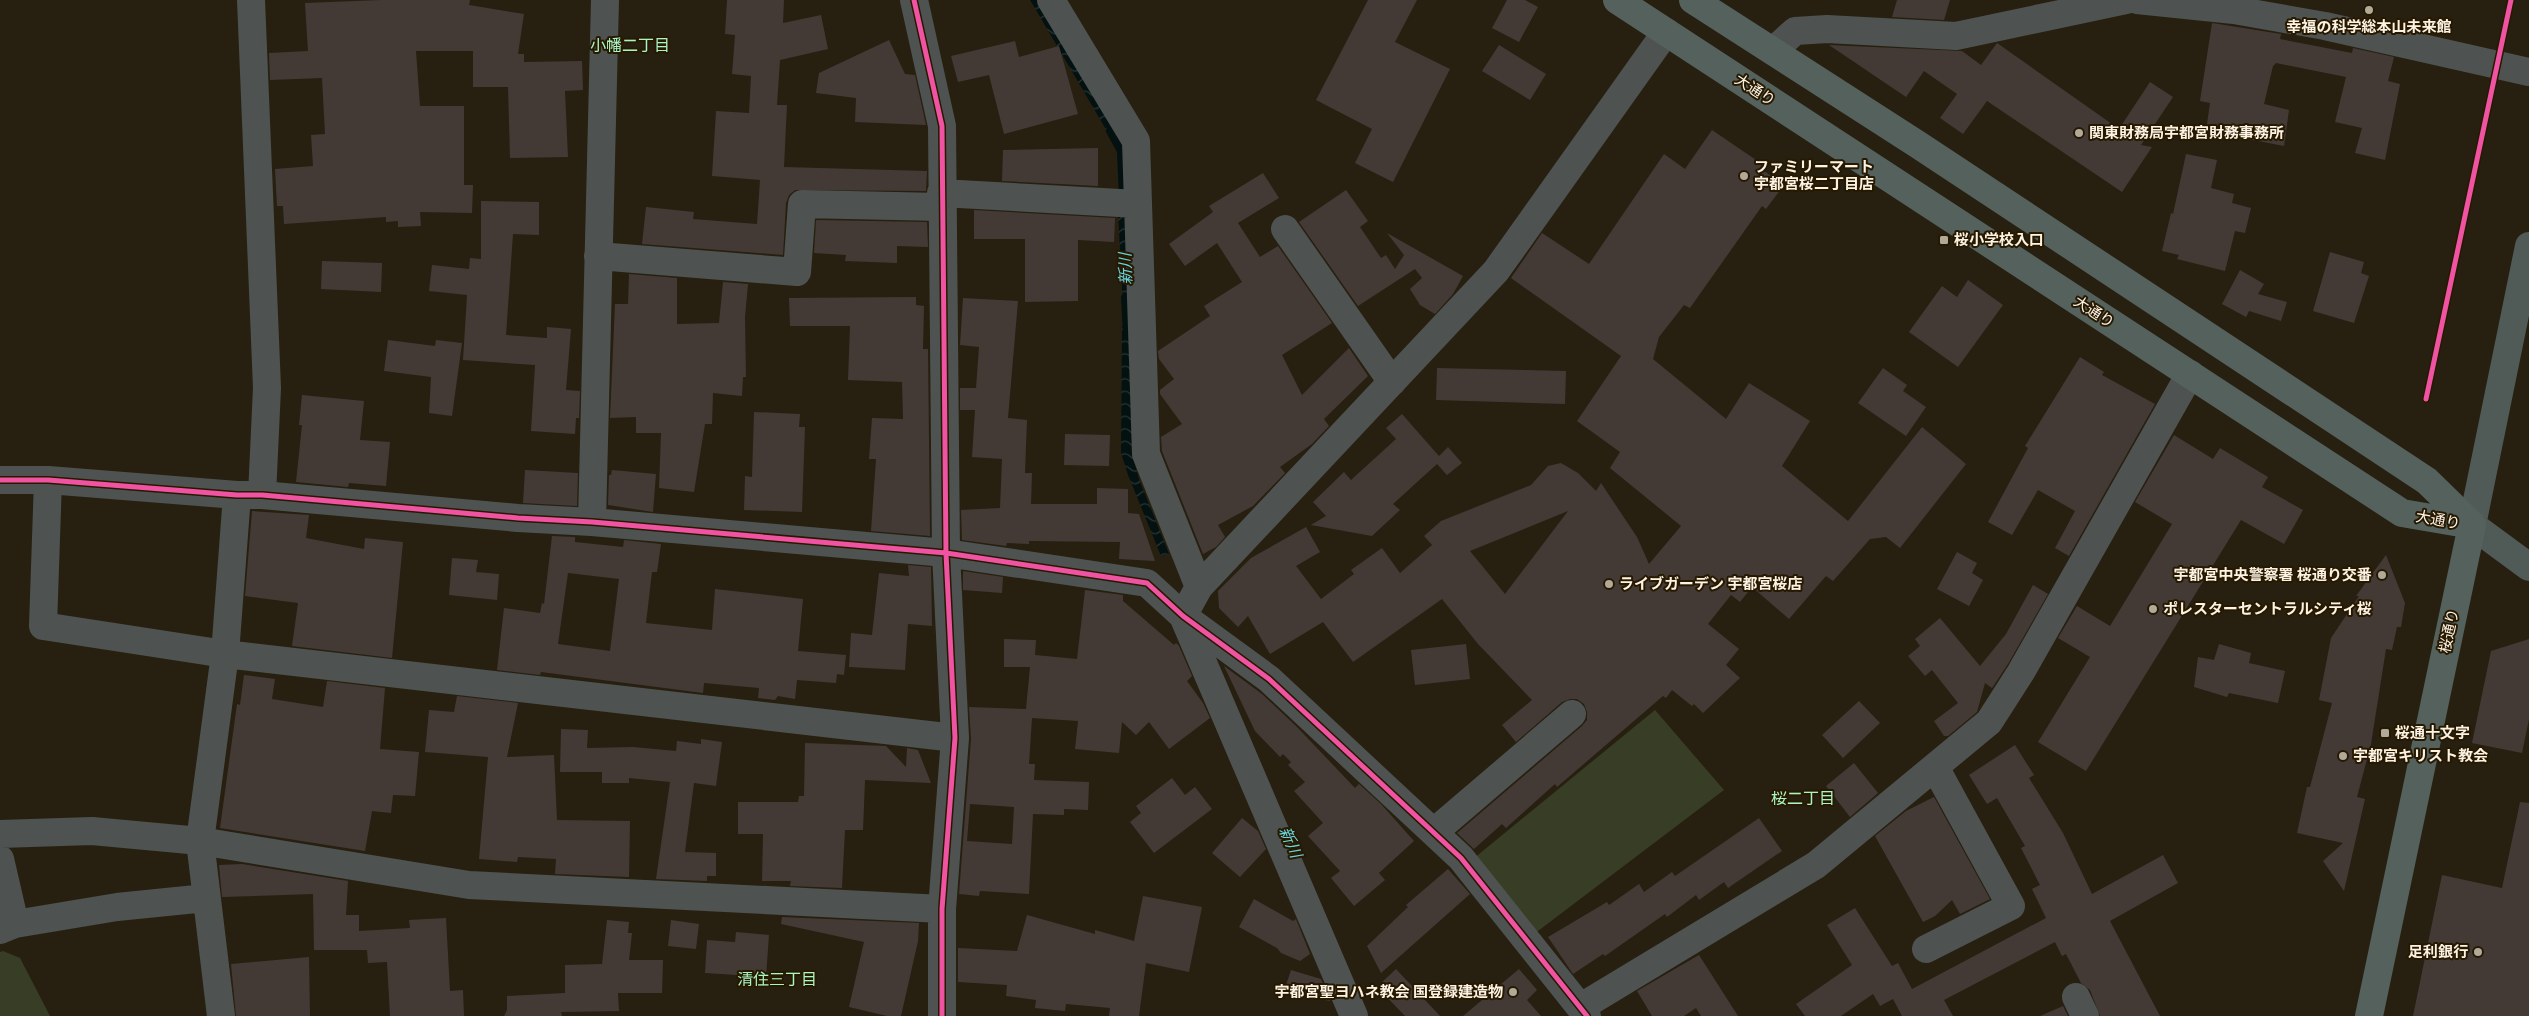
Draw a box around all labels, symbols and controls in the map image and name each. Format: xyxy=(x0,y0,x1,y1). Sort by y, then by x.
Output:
marker: 幸福の科学総本山未来館 xyxy=(2363,4,2375,16)
place label: 幸福の科学総本山未来館 xyxy=(2286,17,2452,37)
district label: 小幡二丁目 xyxy=(590,35,670,56)
street label: 大通り xyxy=(1731,69,1779,111)
place label: 関東財務局宇都宮財務事務所 xyxy=(2089,123,2284,143)
marker: 関東財務局宇都宮財務事務所 xyxy=(2073,127,2085,139)
place label: ファミリーマート 宇都宮桜二丁目店 xyxy=(1754,157,1874,194)
marker: ファミリーマート 宇都宮桜二丁目店 xyxy=(1738,170,1750,182)
place label: 桜小学校入口 xyxy=(1954,230,2044,250)
marker: 桜小学校入口 xyxy=(1938,234,1950,246)
water label: 新川 xyxy=(1114,251,1137,285)
street label: 大通り xyxy=(2070,291,2118,333)
street label: 大通り xyxy=(2414,506,2462,534)
place label: 宇都宮中央警察署 桜通り交番 xyxy=(2173,565,2372,585)
marker: 宇都宮中央警察署 桜通り交番 xyxy=(2376,569,2388,581)
place label: ライブガーデン 宇都宮桜店 xyxy=(1619,574,1803,594)
marker: ライブガーデン 宇都宮桜店 xyxy=(1603,578,1615,590)
place label: ポレスターセントラルシティ桜 xyxy=(2163,599,2372,619)
marker: ポレスターセントラルシティ桜 xyxy=(2147,603,2159,615)
street label: 桜通り xyxy=(2435,607,2463,655)
place label: 桜通十文字 xyxy=(2395,723,2470,743)
marker: 桜通十文字 xyxy=(2379,727,2391,739)
place label: 宇都宮キリスト教会 xyxy=(2353,746,2488,766)
marker: 宇都宮キリスト教会 xyxy=(2337,750,2349,762)
district label: 桜二丁目 xyxy=(1771,788,1835,809)
water label: 新川 xyxy=(1274,823,1307,863)
place label: 足利銀行 xyxy=(2408,942,2468,962)
marker: 足利銀行 xyxy=(2472,946,2484,958)
district label: 清住三丁目 xyxy=(737,969,817,990)
place label: 宇都宮聖ヨハネ教会 国登録建造物 xyxy=(1274,982,1503,1002)
marker: 宇都宮聖ヨハネ教会 国登録建造物 xyxy=(1507,986,1519,998)

